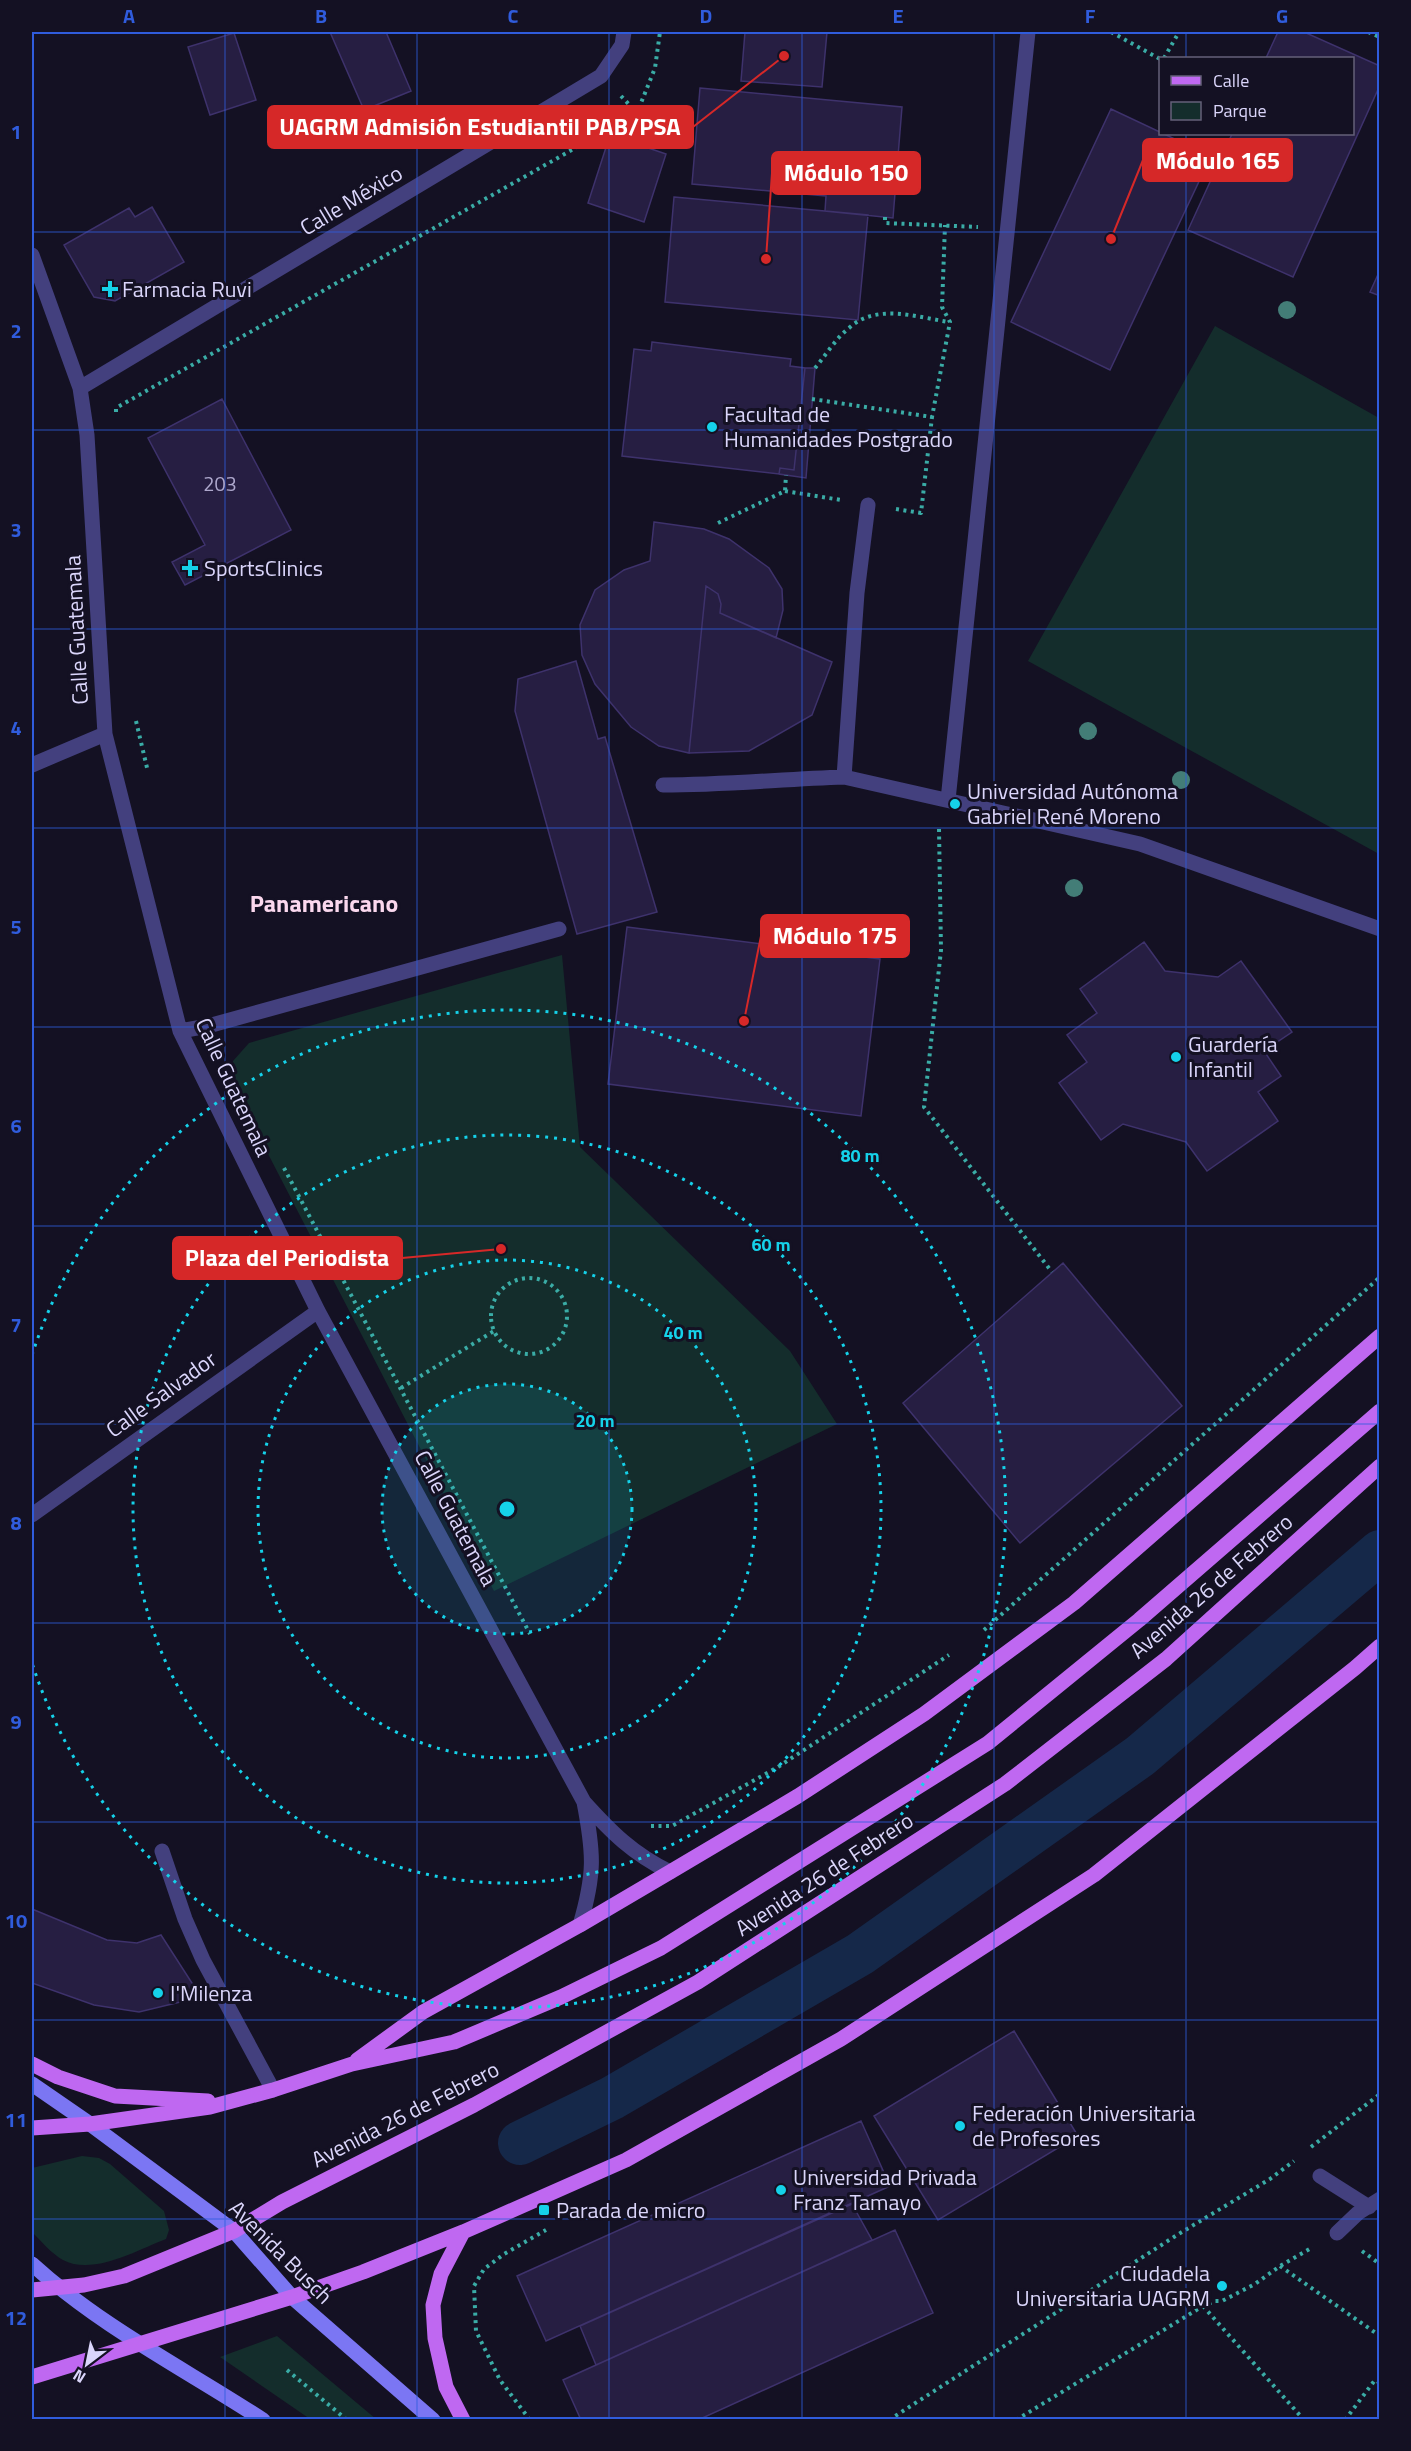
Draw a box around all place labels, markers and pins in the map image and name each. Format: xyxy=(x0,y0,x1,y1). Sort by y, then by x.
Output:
callout: UAGRM Admisión Estudiantil PAB/PSA xyxy=(268,106,693,148)
callout: Módulo 165 xyxy=(1143,139,1292,181)
callout: Módulo 150 xyxy=(772,152,920,194)
place label: Farmacia Ruvi xyxy=(122,272,252,306)
marker: Farmacia Ruvi xyxy=(103,282,117,296)
place label: Facultad de Humanidades Postgrado xyxy=(724,397,953,456)
marker: Facultad de Humanidades Postgrado xyxy=(705,420,719,434)
place label: SportsClinics xyxy=(204,551,323,585)
marker: SportsClinics xyxy=(181,559,199,577)
place label: Universidad Autónoma Gabriel René Moreno xyxy=(967,774,1178,833)
marker: Universidad Autónoma Gabriel René Moreno xyxy=(948,797,962,811)
callout: Módulo 175 xyxy=(761,915,909,957)
place label: Guardería Infantil xyxy=(1188,1027,1278,1086)
marker: Guardería Infantil xyxy=(1169,1050,1183,1064)
callout: Plaza del Periodista xyxy=(173,1237,402,1279)
centre of rings xyxy=(497,1499,517,1519)
place label: I'Milenza xyxy=(170,1976,252,2010)
marker: I'Milenza xyxy=(151,1986,165,2000)
place label: Federación Universitaria de Profesores xyxy=(972,2096,1196,2155)
marker: Federación Universitaria de Profesores xyxy=(953,2119,967,2133)
place label: Universidad Privada Franz Tamayo xyxy=(793,2160,977,2219)
marker: Universidad Privada Franz Tamayo xyxy=(774,2183,788,2197)
place label: Parada de micro xyxy=(556,2193,706,2227)
marker: Parada de micro xyxy=(537,2203,551,2217)
place label: Ciudadela Universitaria UAGRM xyxy=(1016,2256,1210,2315)
marker: Ciudadela Universitaria UAGRM xyxy=(1215,2279,1229,2293)

